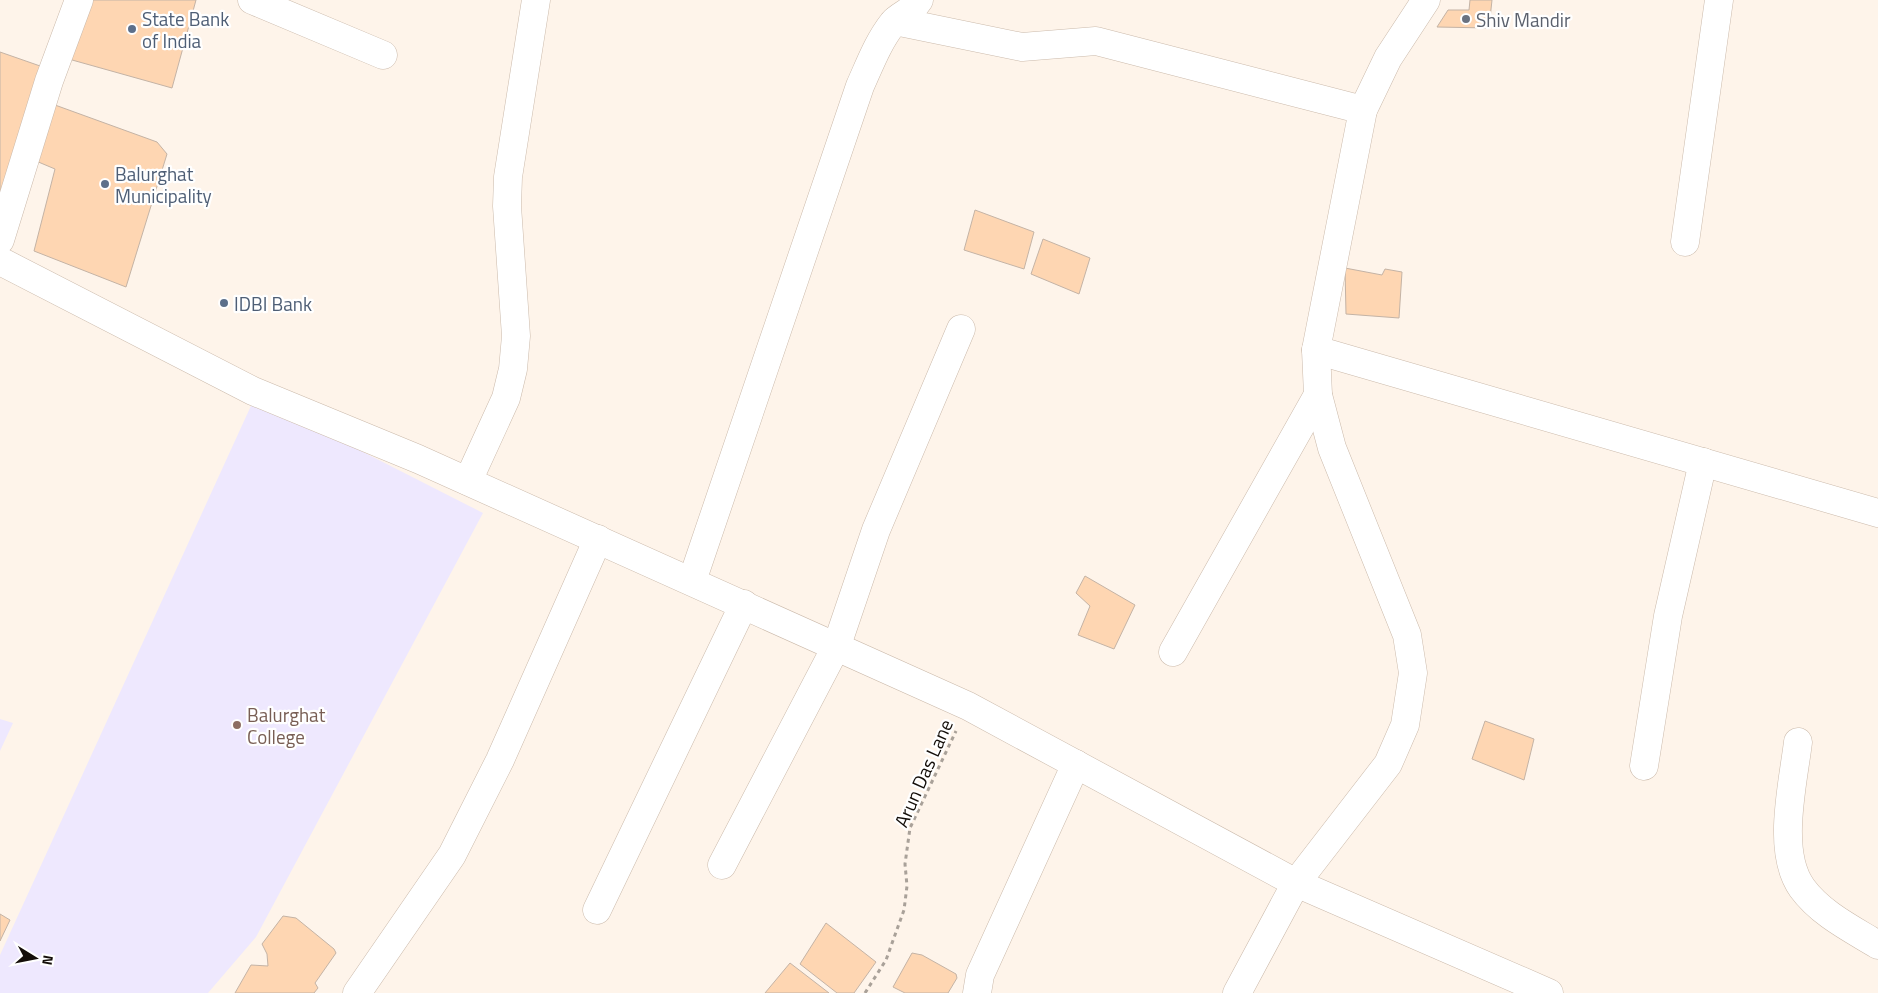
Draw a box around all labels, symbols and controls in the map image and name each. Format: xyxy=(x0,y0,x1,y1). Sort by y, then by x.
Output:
place label: State Bank of India xyxy=(142,4,229,55)
place label: Shiv Mandir xyxy=(1476,5,1571,34)
marker: Shiv Mandir xyxy=(1460,13,1472,25)
marker: State Bank of India xyxy=(126,23,138,35)
place label: Balurghat Municipality xyxy=(115,159,212,210)
marker: Balurghat Municipality xyxy=(99,178,111,190)
place label: IDBI Bank xyxy=(234,289,312,318)
marker: IDBI Bank xyxy=(218,297,230,309)
place label: Balurghat College xyxy=(247,700,326,751)
street label: Arun Das Lane xyxy=(886,714,960,832)
marker: Balurghat College xyxy=(231,719,243,731)
north arrow xyxy=(10,933,60,983)
text: N xyxy=(37,954,59,967)

